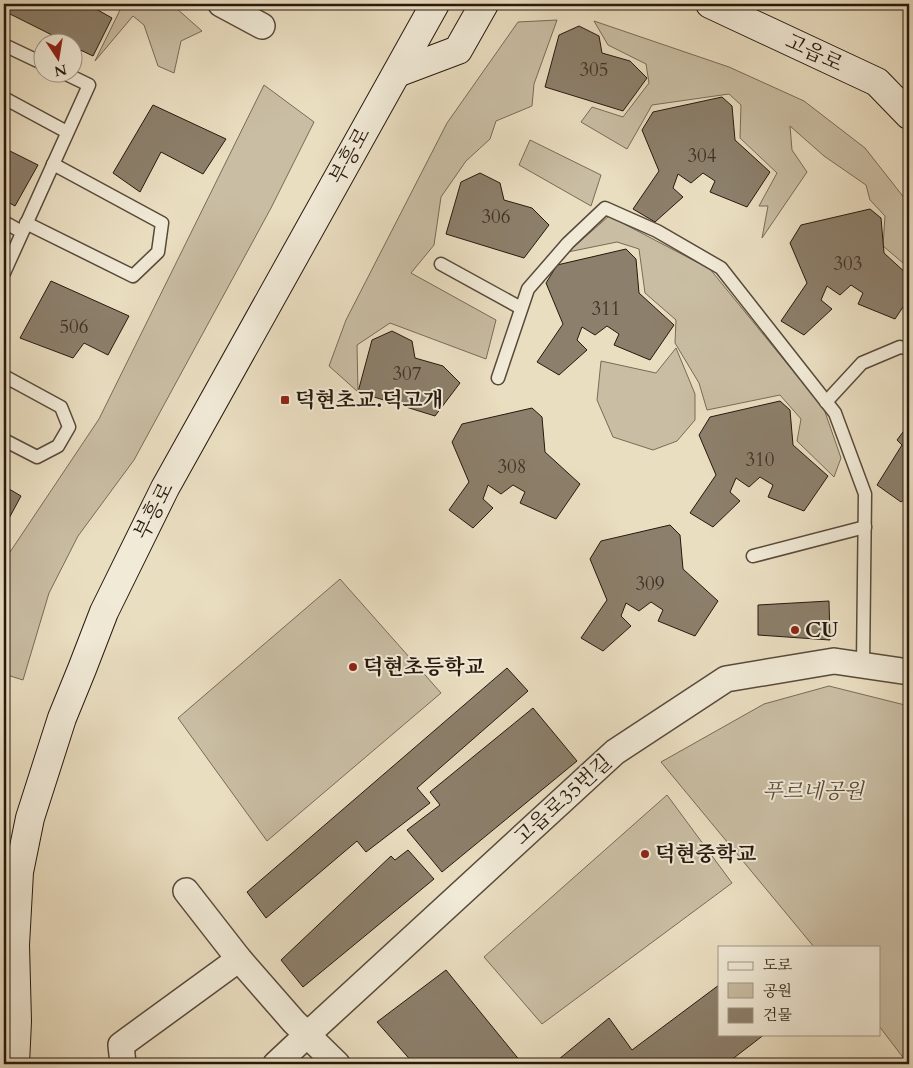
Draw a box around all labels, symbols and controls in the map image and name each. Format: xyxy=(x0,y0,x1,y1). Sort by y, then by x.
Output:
street label: 고읍로 xyxy=(780,27,848,79)
north arrow xyxy=(32,32,82,82)
house number: 305 xyxy=(579,57,609,83)
text: N xyxy=(53,60,69,81)
street label: 부흥로 xyxy=(323,122,377,190)
house number: 304 xyxy=(687,143,717,169)
house number: 306 xyxy=(481,204,511,230)
house number: 303 xyxy=(833,251,863,277)
house number: 311 xyxy=(591,296,621,322)
house number: 506 xyxy=(59,314,89,340)
house number: 307 xyxy=(392,361,422,387)
place label: 덕현초교.덕고개 xyxy=(295,386,443,415)
marker: 덕현초교.덕고개 xyxy=(279,394,291,406)
house number: 310 xyxy=(745,447,775,473)
house number: 308 xyxy=(497,454,527,480)
street label: 부흥로 xyxy=(127,477,181,545)
house number: 309 xyxy=(635,571,665,597)
place label: CU xyxy=(805,616,838,645)
marker: CU xyxy=(789,624,801,636)
place label: 덕현초등학교 xyxy=(363,653,485,682)
marker: 덕현초등학교 xyxy=(347,661,359,673)
street label: 고읍로35번길 xyxy=(508,748,618,852)
park label: 푸르네공원 xyxy=(762,777,865,806)
place label: 덕현중학교 xyxy=(655,840,756,869)
marker: 덕현중학교 xyxy=(639,848,651,860)
legend xyxy=(718,946,880,1036)
text: 도로 xyxy=(763,955,792,975)
text: 공원 xyxy=(763,981,792,1001)
text: 건물 xyxy=(763,1005,792,1025)

